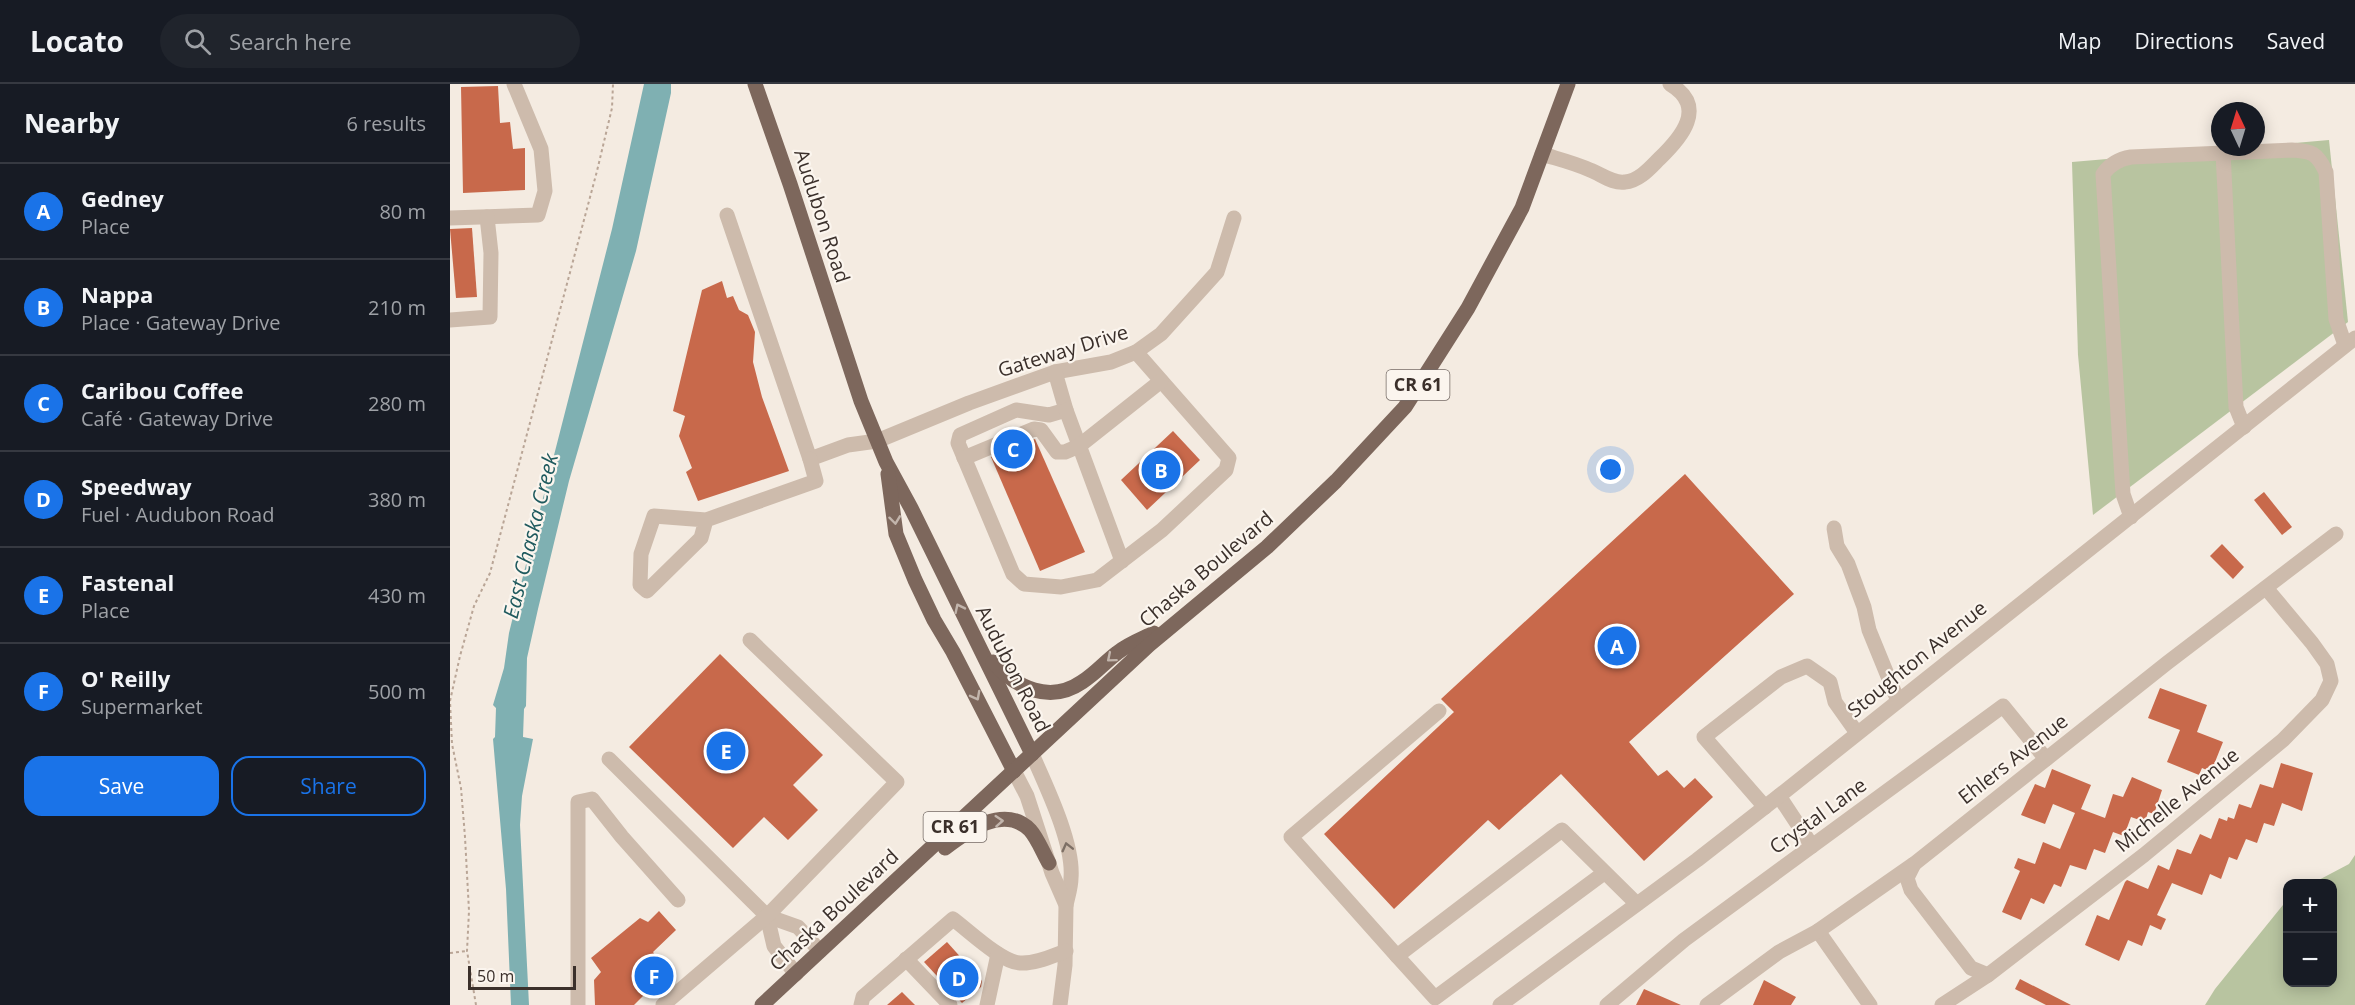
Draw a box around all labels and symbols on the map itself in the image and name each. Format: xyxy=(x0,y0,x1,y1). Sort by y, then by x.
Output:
north arrow xyxy=(2211,102,2265,156)
street label: Audubon Road xyxy=(788,146,857,286)
street label: Gateway Drive xyxy=(994,318,1131,383)
road number: CR 61 xyxy=(1386,370,1450,400)
pin: C xyxy=(994,426,1032,472)
pin: B xyxy=(1142,448,1180,492)
water label: East Chaska Creek xyxy=(496,450,564,621)
your location xyxy=(1596,455,1625,484)
street label: Chaska Boulevard xyxy=(1133,504,1278,633)
one-way arrow xyxy=(888,515,900,525)
street label: Stoughton Avenue xyxy=(1841,594,1992,723)
street label: Audubon Road xyxy=(970,601,1057,737)
one-way arrow xyxy=(955,604,966,615)
pin: A xyxy=(1598,624,1636,668)
one-way arrow xyxy=(1107,651,1118,662)
one-way arrow xyxy=(969,690,980,700)
street label: Ehlers Avenue xyxy=(1952,707,2073,810)
pin: E xyxy=(706,728,746,774)
street label: Michelle Avenue xyxy=(2109,741,2244,858)
street label: Crystal Lane xyxy=(1764,771,1872,860)
road number: CR 61 xyxy=(924,812,986,842)
one-way arrow xyxy=(994,815,1003,828)
street label: Chaska Boulevard xyxy=(763,843,904,977)
one-way arrow xyxy=(1061,843,1074,853)
pin: F xyxy=(634,954,674,998)
pin: D xyxy=(940,956,978,1000)
scale bar xyxy=(468,963,576,990)

